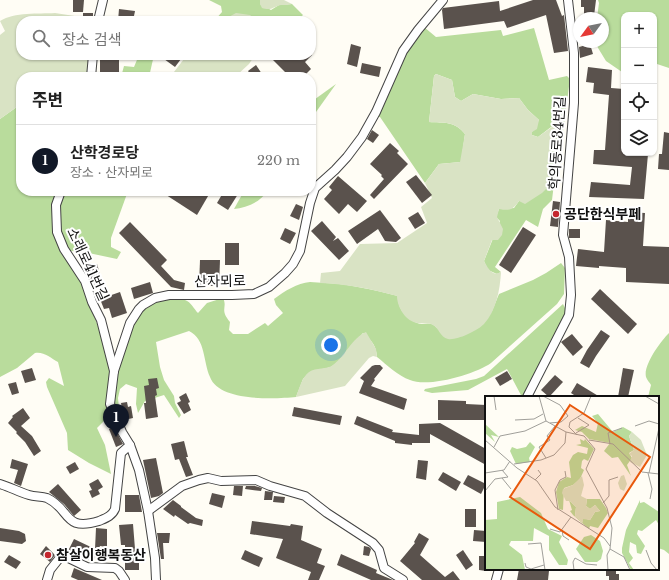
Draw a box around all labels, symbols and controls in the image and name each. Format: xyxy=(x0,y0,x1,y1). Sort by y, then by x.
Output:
north arrow xyxy=(573,12,609,48)
map controls xyxy=(621,12,657,156)
button: + xyxy=(621,12,657,48)
search box xyxy=(16,16,316,60)
icon: search xyxy=(30,27,52,49)
text: 장소 검색 xyxy=(62,30,122,49)
button: − xyxy=(621,48,657,84)
button: locate xyxy=(621,84,657,120)
text: 주변 xyxy=(32,90,63,111)
street label: 학의동로34번길 xyxy=(545,95,569,191)
button: layers xyxy=(621,120,657,156)
text: 산학경로당 xyxy=(70,143,139,162)
text: 1 xyxy=(42,152,48,169)
text: 220 m xyxy=(257,152,300,169)
text: 장소 · 산자뫼로 xyxy=(70,164,153,181)
place label: 공단한식부페 xyxy=(564,205,641,223)
marker: 공단한식부페 xyxy=(551,209,561,219)
street label: 소래로41번길 xyxy=(63,224,113,304)
street label: 산자뫼로 xyxy=(194,272,246,290)
your location xyxy=(321,335,341,355)
inset map xyxy=(485,396,659,570)
pin: 1 xyxy=(103,404,129,437)
place label: 참살이행복동산 xyxy=(56,546,146,564)
marker: 참살이행복동산 xyxy=(43,550,53,560)

